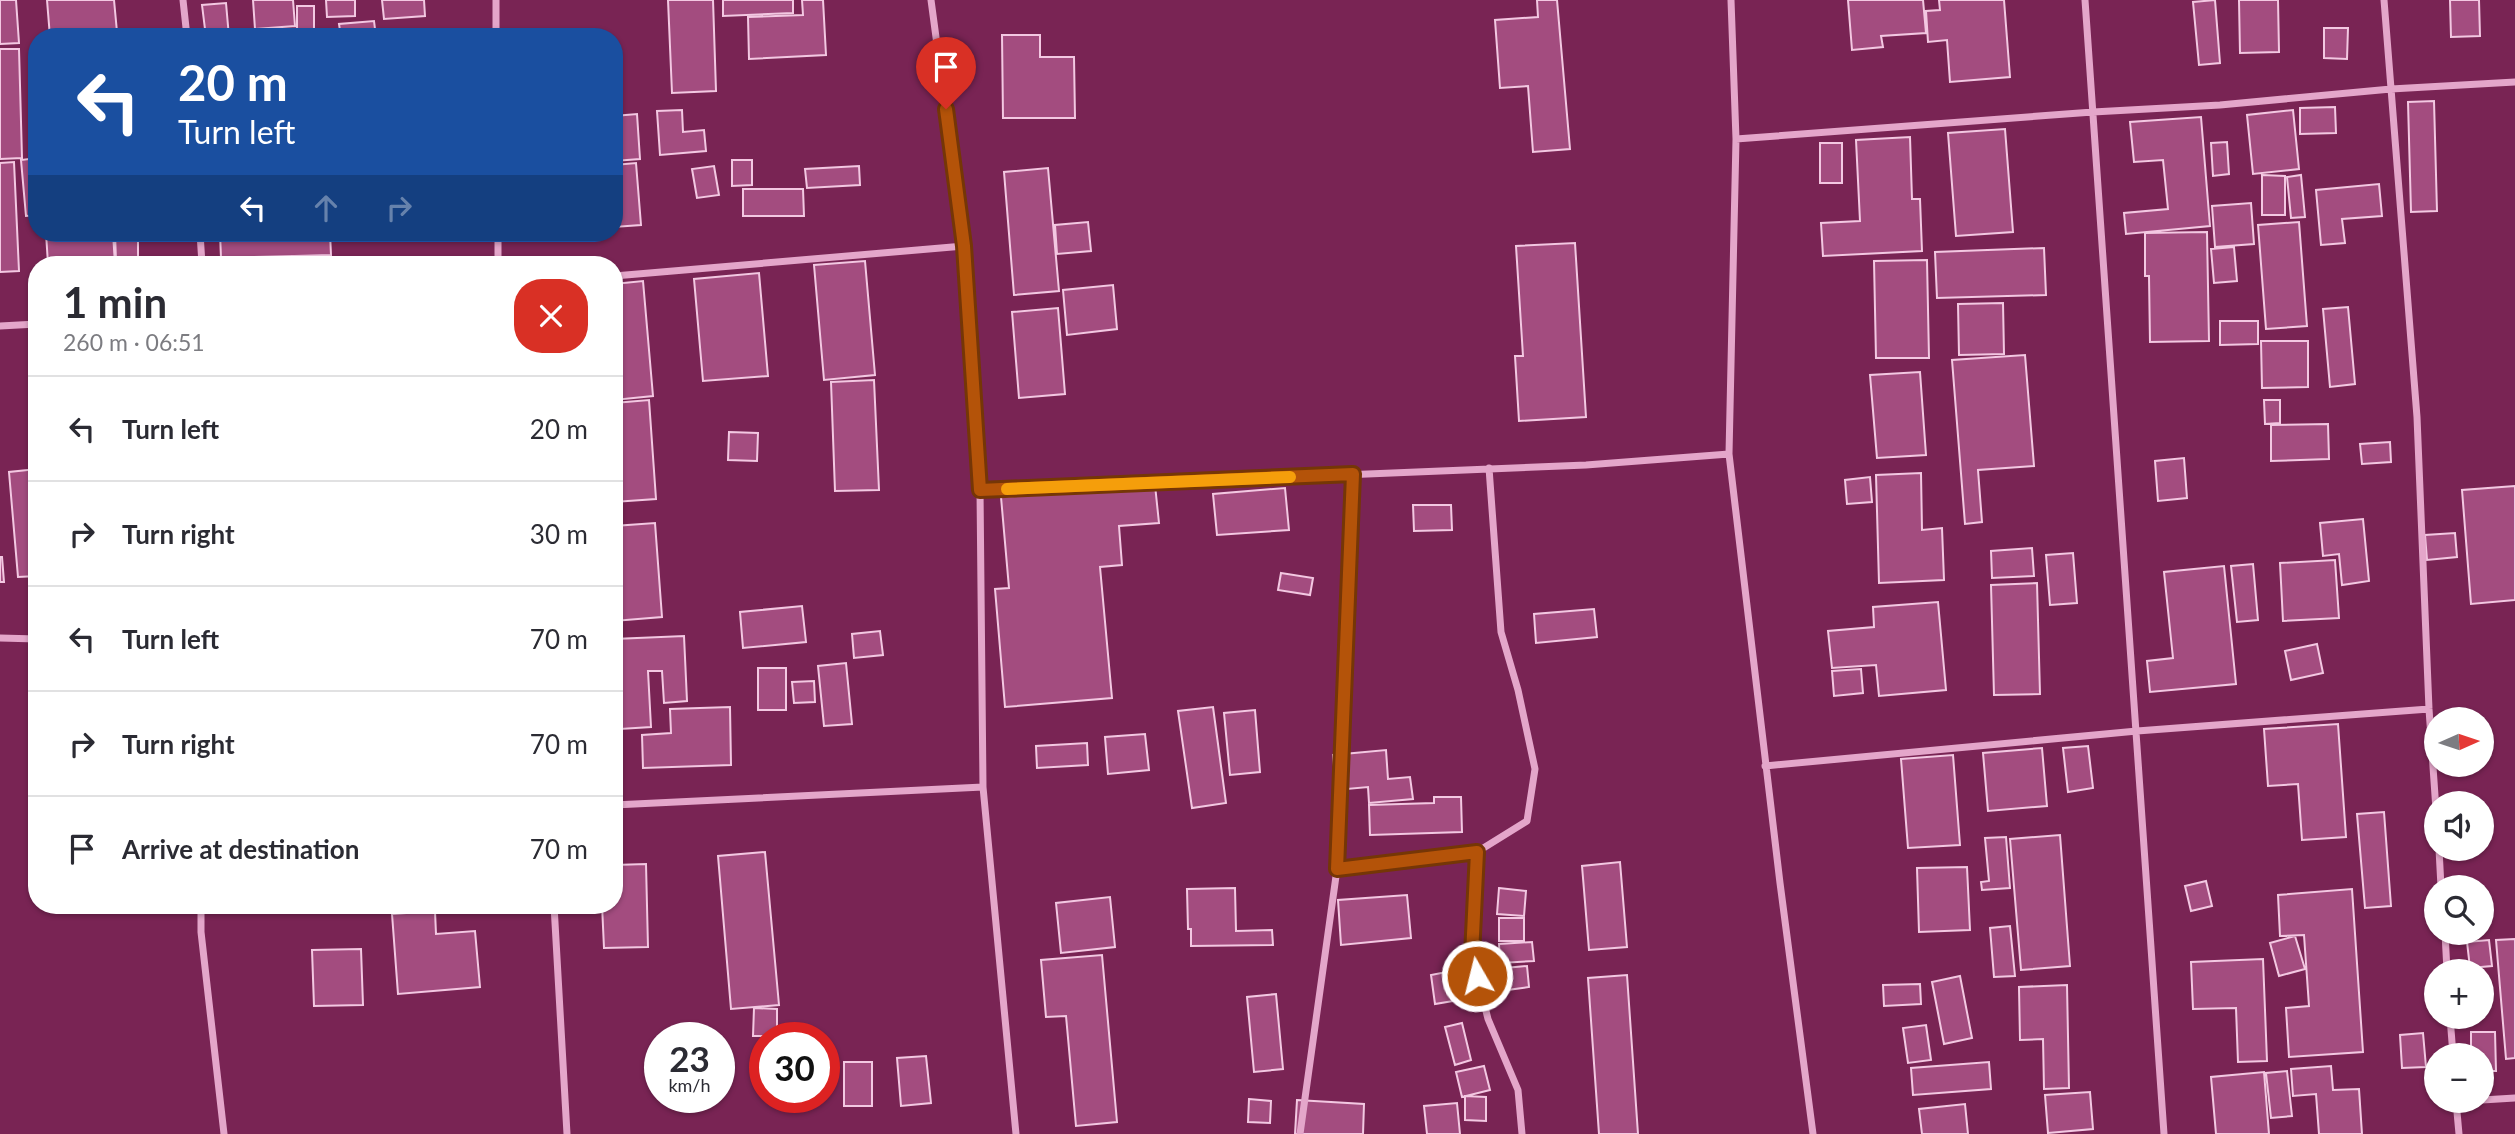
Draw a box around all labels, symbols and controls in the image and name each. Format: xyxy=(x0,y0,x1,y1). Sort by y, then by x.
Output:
pin xyxy=(916,37,976,109)
icon: arrive xyxy=(927,48,965,86)
text: 20 m xyxy=(178,53,288,111)
icon: left xyxy=(63,56,154,147)
text: Turn left xyxy=(178,112,295,151)
icon: left xyxy=(234,189,272,227)
icon: ahead xyxy=(307,189,345,227)
icon: right xyxy=(380,189,418,227)
text: 1 min xyxy=(63,277,167,327)
button: close xyxy=(514,279,588,353)
text: 260 m · 06:51 xyxy=(63,328,205,356)
icon: left xyxy=(63,410,101,448)
text: Turn left xyxy=(122,413,219,445)
text: 20 m xyxy=(530,413,588,445)
icon: right xyxy=(63,515,101,553)
text: Turn right xyxy=(122,518,235,550)
text: 30 m xyxy=(530,518,588,550)
icon: left xyxy=(63,620,101,658)
text: Turn left xyxy=(122,623,219,655)
text: 70 m xyxy=(530,623,588,655)
north arrow xyxy=(2424,707,2494,777)
map controls xyxy=(2424,707,2494,1113)
icon: right xyxy=(63,725,101,763)
text: Turn right xyxy=(122,728,235,760)
text: 70 m xyxy=(530,728,588,760)
button: sound xyxy=(2424,791,2494,861)
icon: arrive xyxy=(63,830,101,868)
text: Arrive at destination xyxy=(122,833,359,865)
text: 70 m xyxy=(530,833,588,865)
button: search xyxy=(2424,875,2494,945)
position arrow xyxy=(1440,939,1514,1013)
button: + xyxy=(2424,959,2494,1029)
speed limit sign: 30 xyxy=(749,1022,840,1113)
text: 23 xyxy=(669,1037,710,1079)
button: − xyxy=(2424,1043,2494,1113)
text: km/h xyxy=(668,1074,711,1096)

